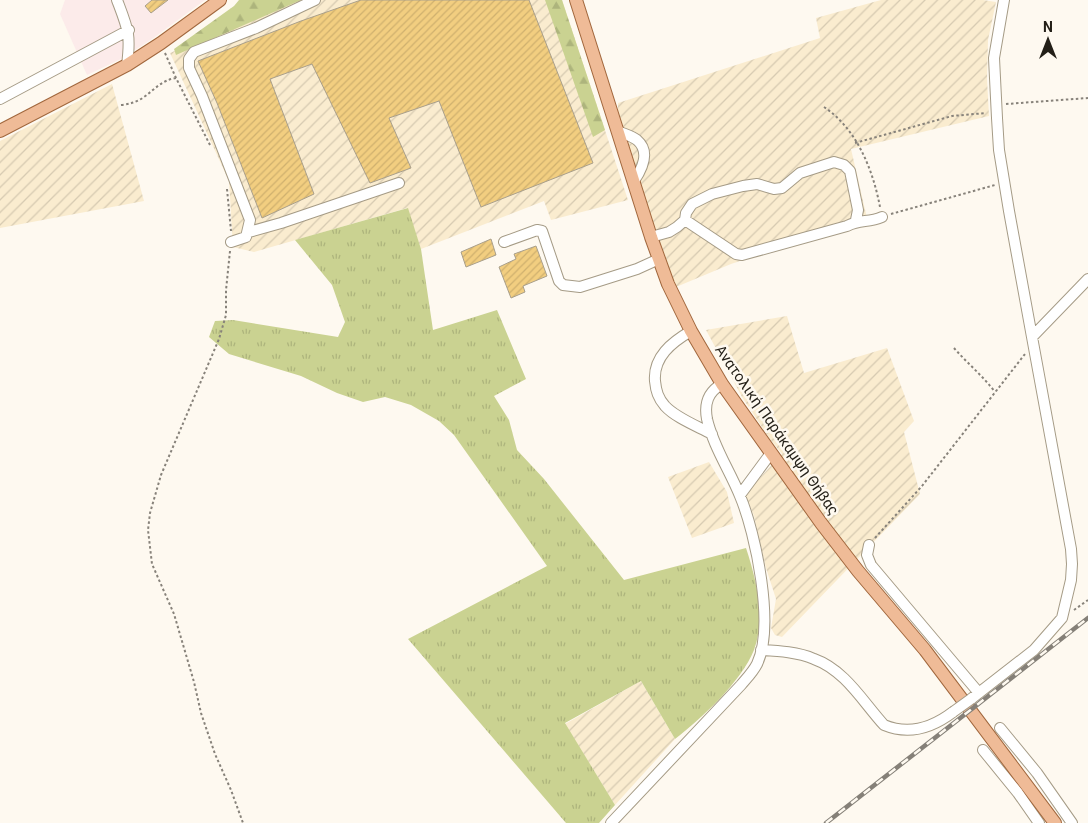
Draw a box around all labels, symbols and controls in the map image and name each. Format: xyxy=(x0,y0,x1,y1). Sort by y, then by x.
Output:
north arrow xyxy=(1023,15,1073,65)
text: N xyxy=(1043,19,1053,35)
street label: Ανατολική Παράκαμψη Θήβας xyxy=(711,342,843,518)

